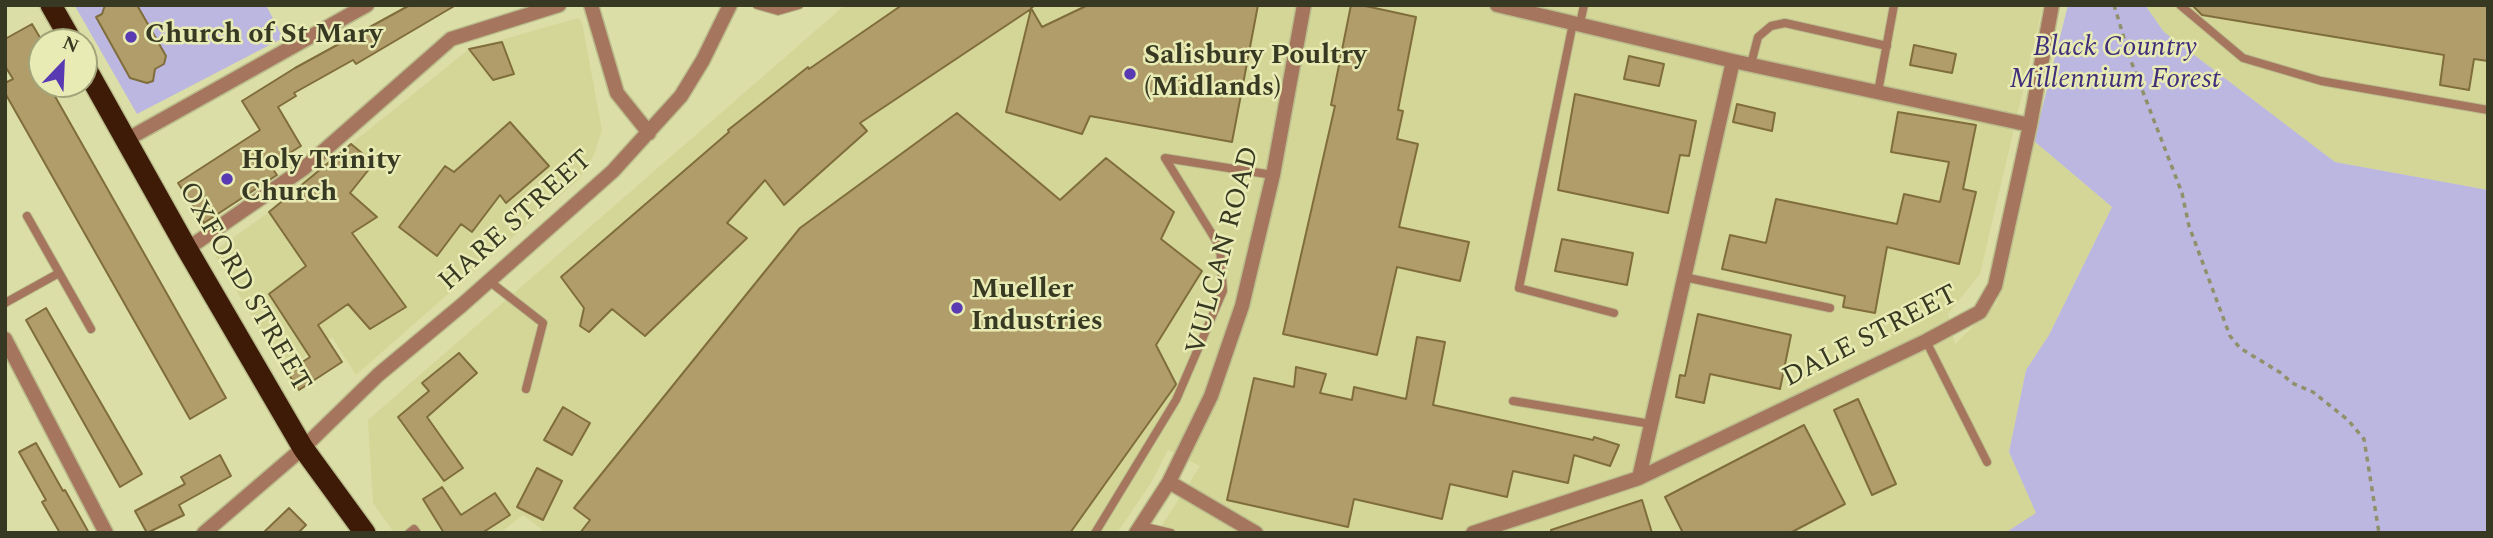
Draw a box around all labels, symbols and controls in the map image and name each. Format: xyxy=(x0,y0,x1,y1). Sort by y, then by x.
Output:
place label: Church of St Mary xyxy=(145,20,383,54)
north arrow xyxy=(28,28,98,98)
text: N xyxy=(58,29,83,61)
marker: Church of St Mary xyxy=(123,29,139,45)
park label: Black Country Millennium Forest xyxy=(2010,33,2220,99)
place label: Salisbury Poultry (Midlands) xyxy=(1144,41,1367,107)
marker: Salisbury Poultry (Midlands) xyxy=(1122,66,1138,82)
street label: VULCAN ROAD xyxy=(1181,143,1269,359)
street label: HARE STREET xyxy=(433,144,601,300)
place label: Holy Trinity Church xyxy=(241,146,400,212)
marker: Holy Trinity Church xyxy=(219,171,235,187)
street label: OXFORD STREET xyxy=(169,177,317,399)
place label: Mueller Industries xyxy=(971,275,1103,341)
street label: DALE STREET xyxy=(1778,279,1964,397)
marker: Mueller Industries xyxy=(949,300,965,316)

